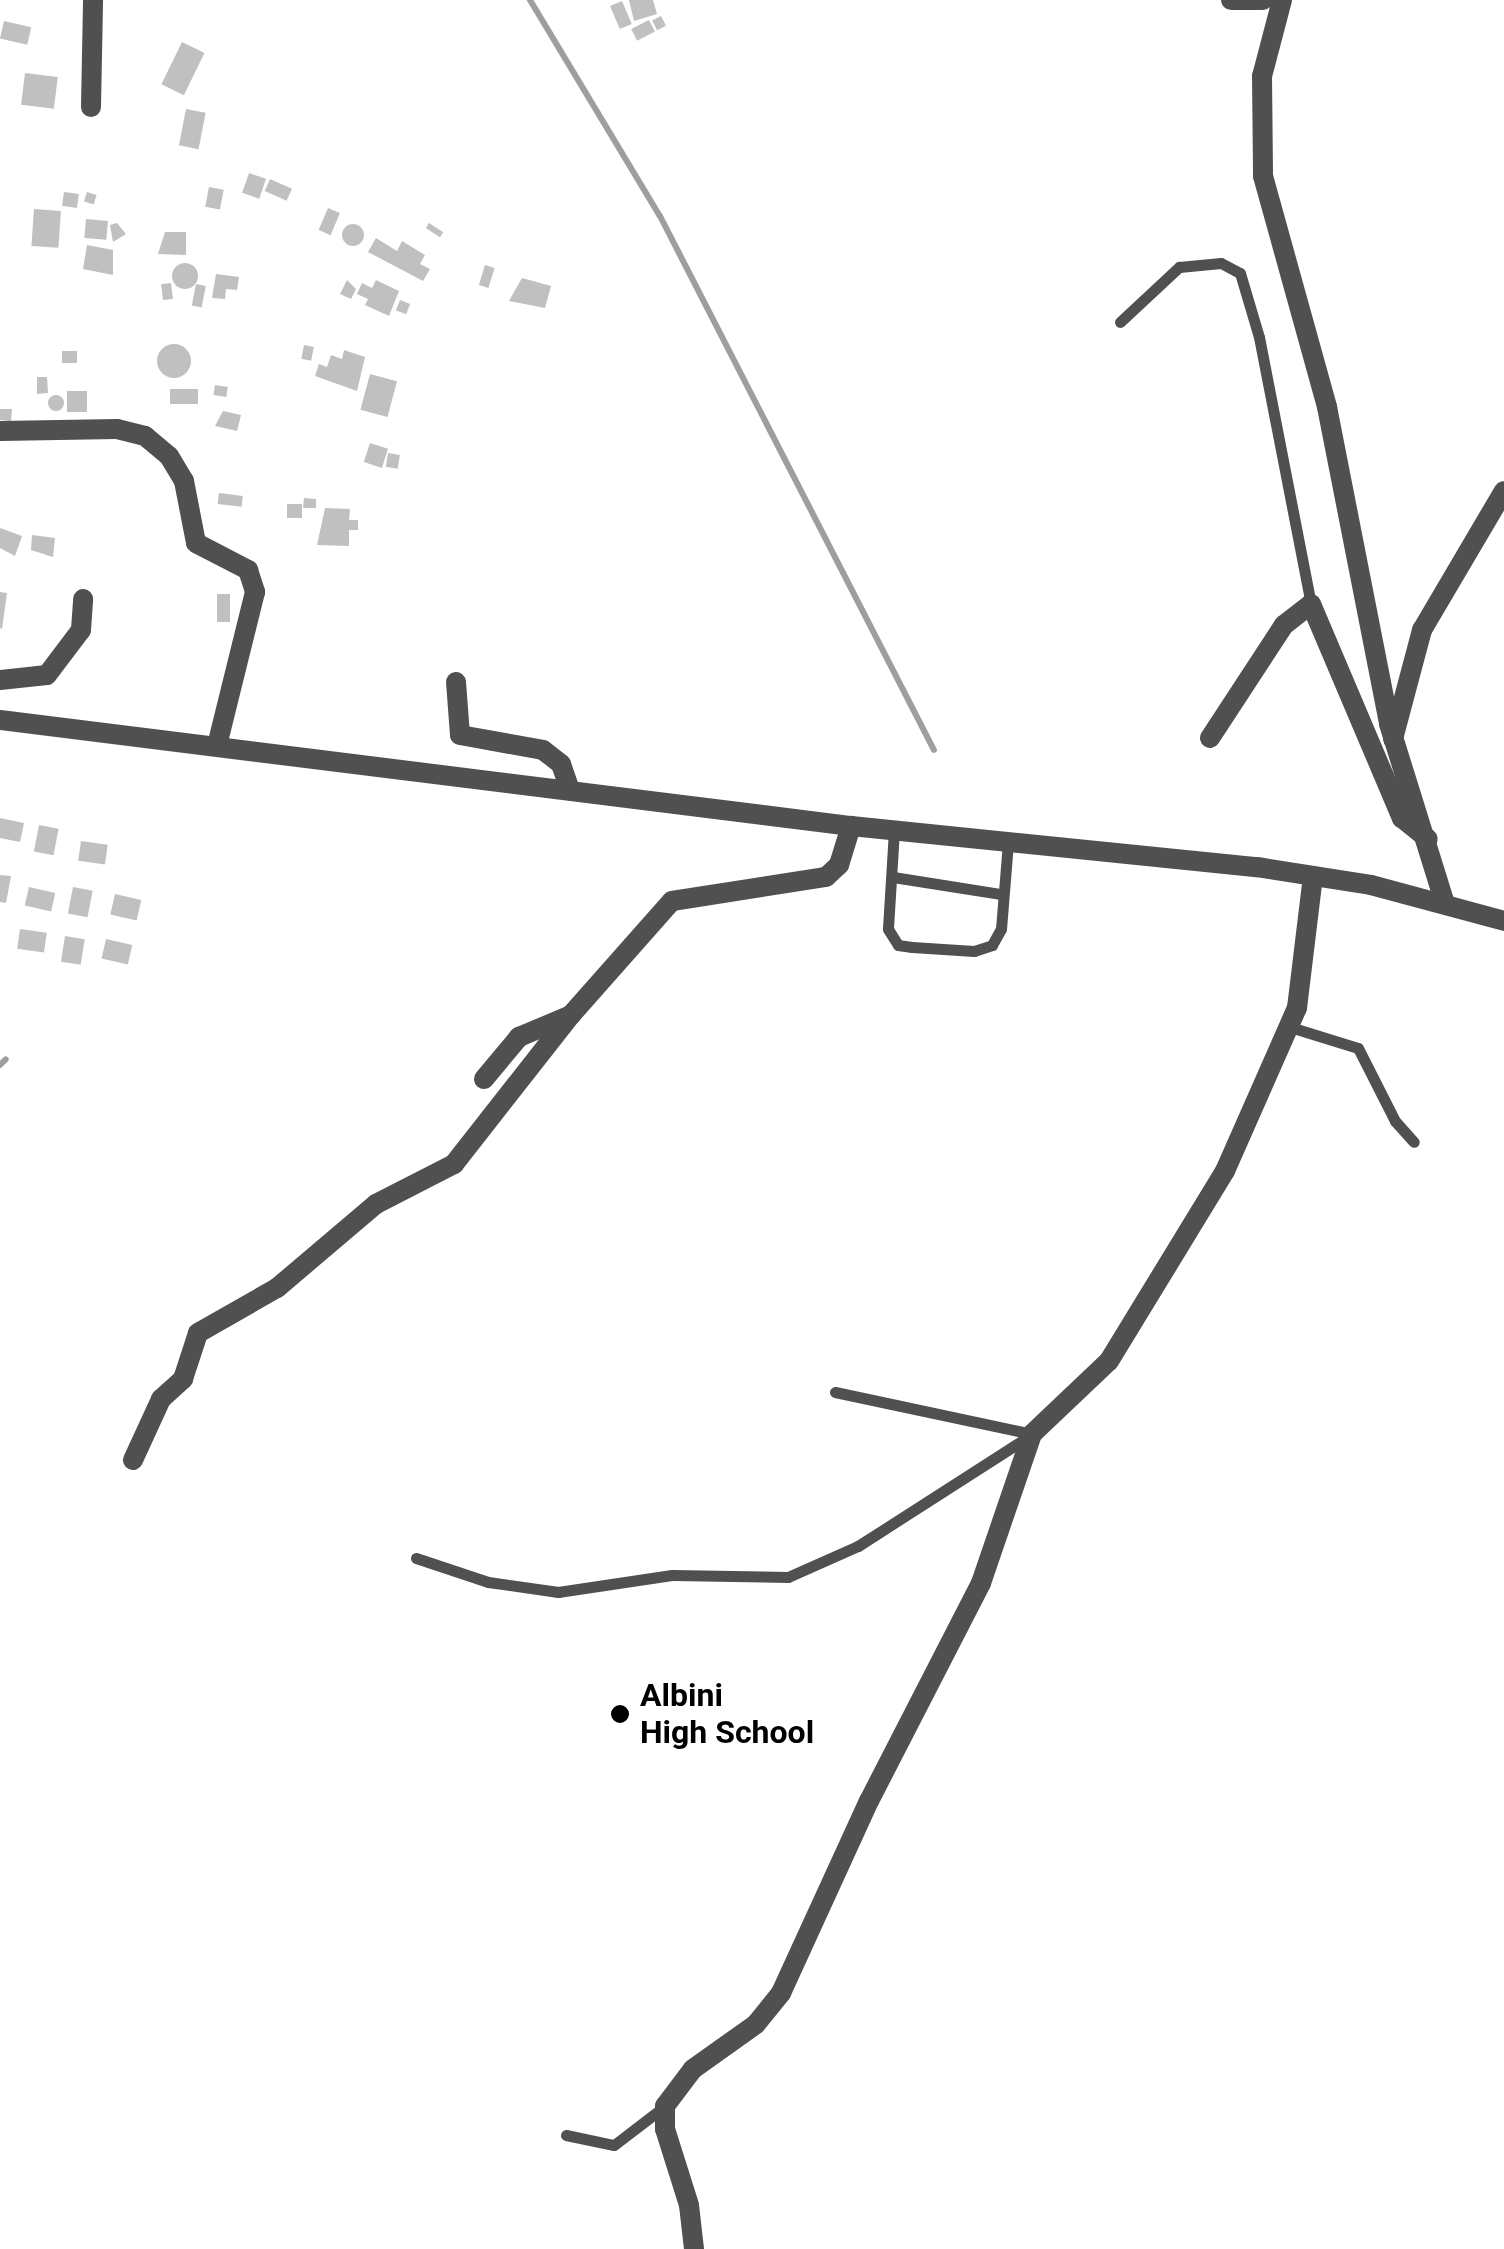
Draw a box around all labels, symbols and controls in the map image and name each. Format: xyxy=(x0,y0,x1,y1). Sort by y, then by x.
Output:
place label: Albini High School xyxy=(640,1677,814,1752)
marker: Albini High School xyxy=(609,1703,631,1725)

